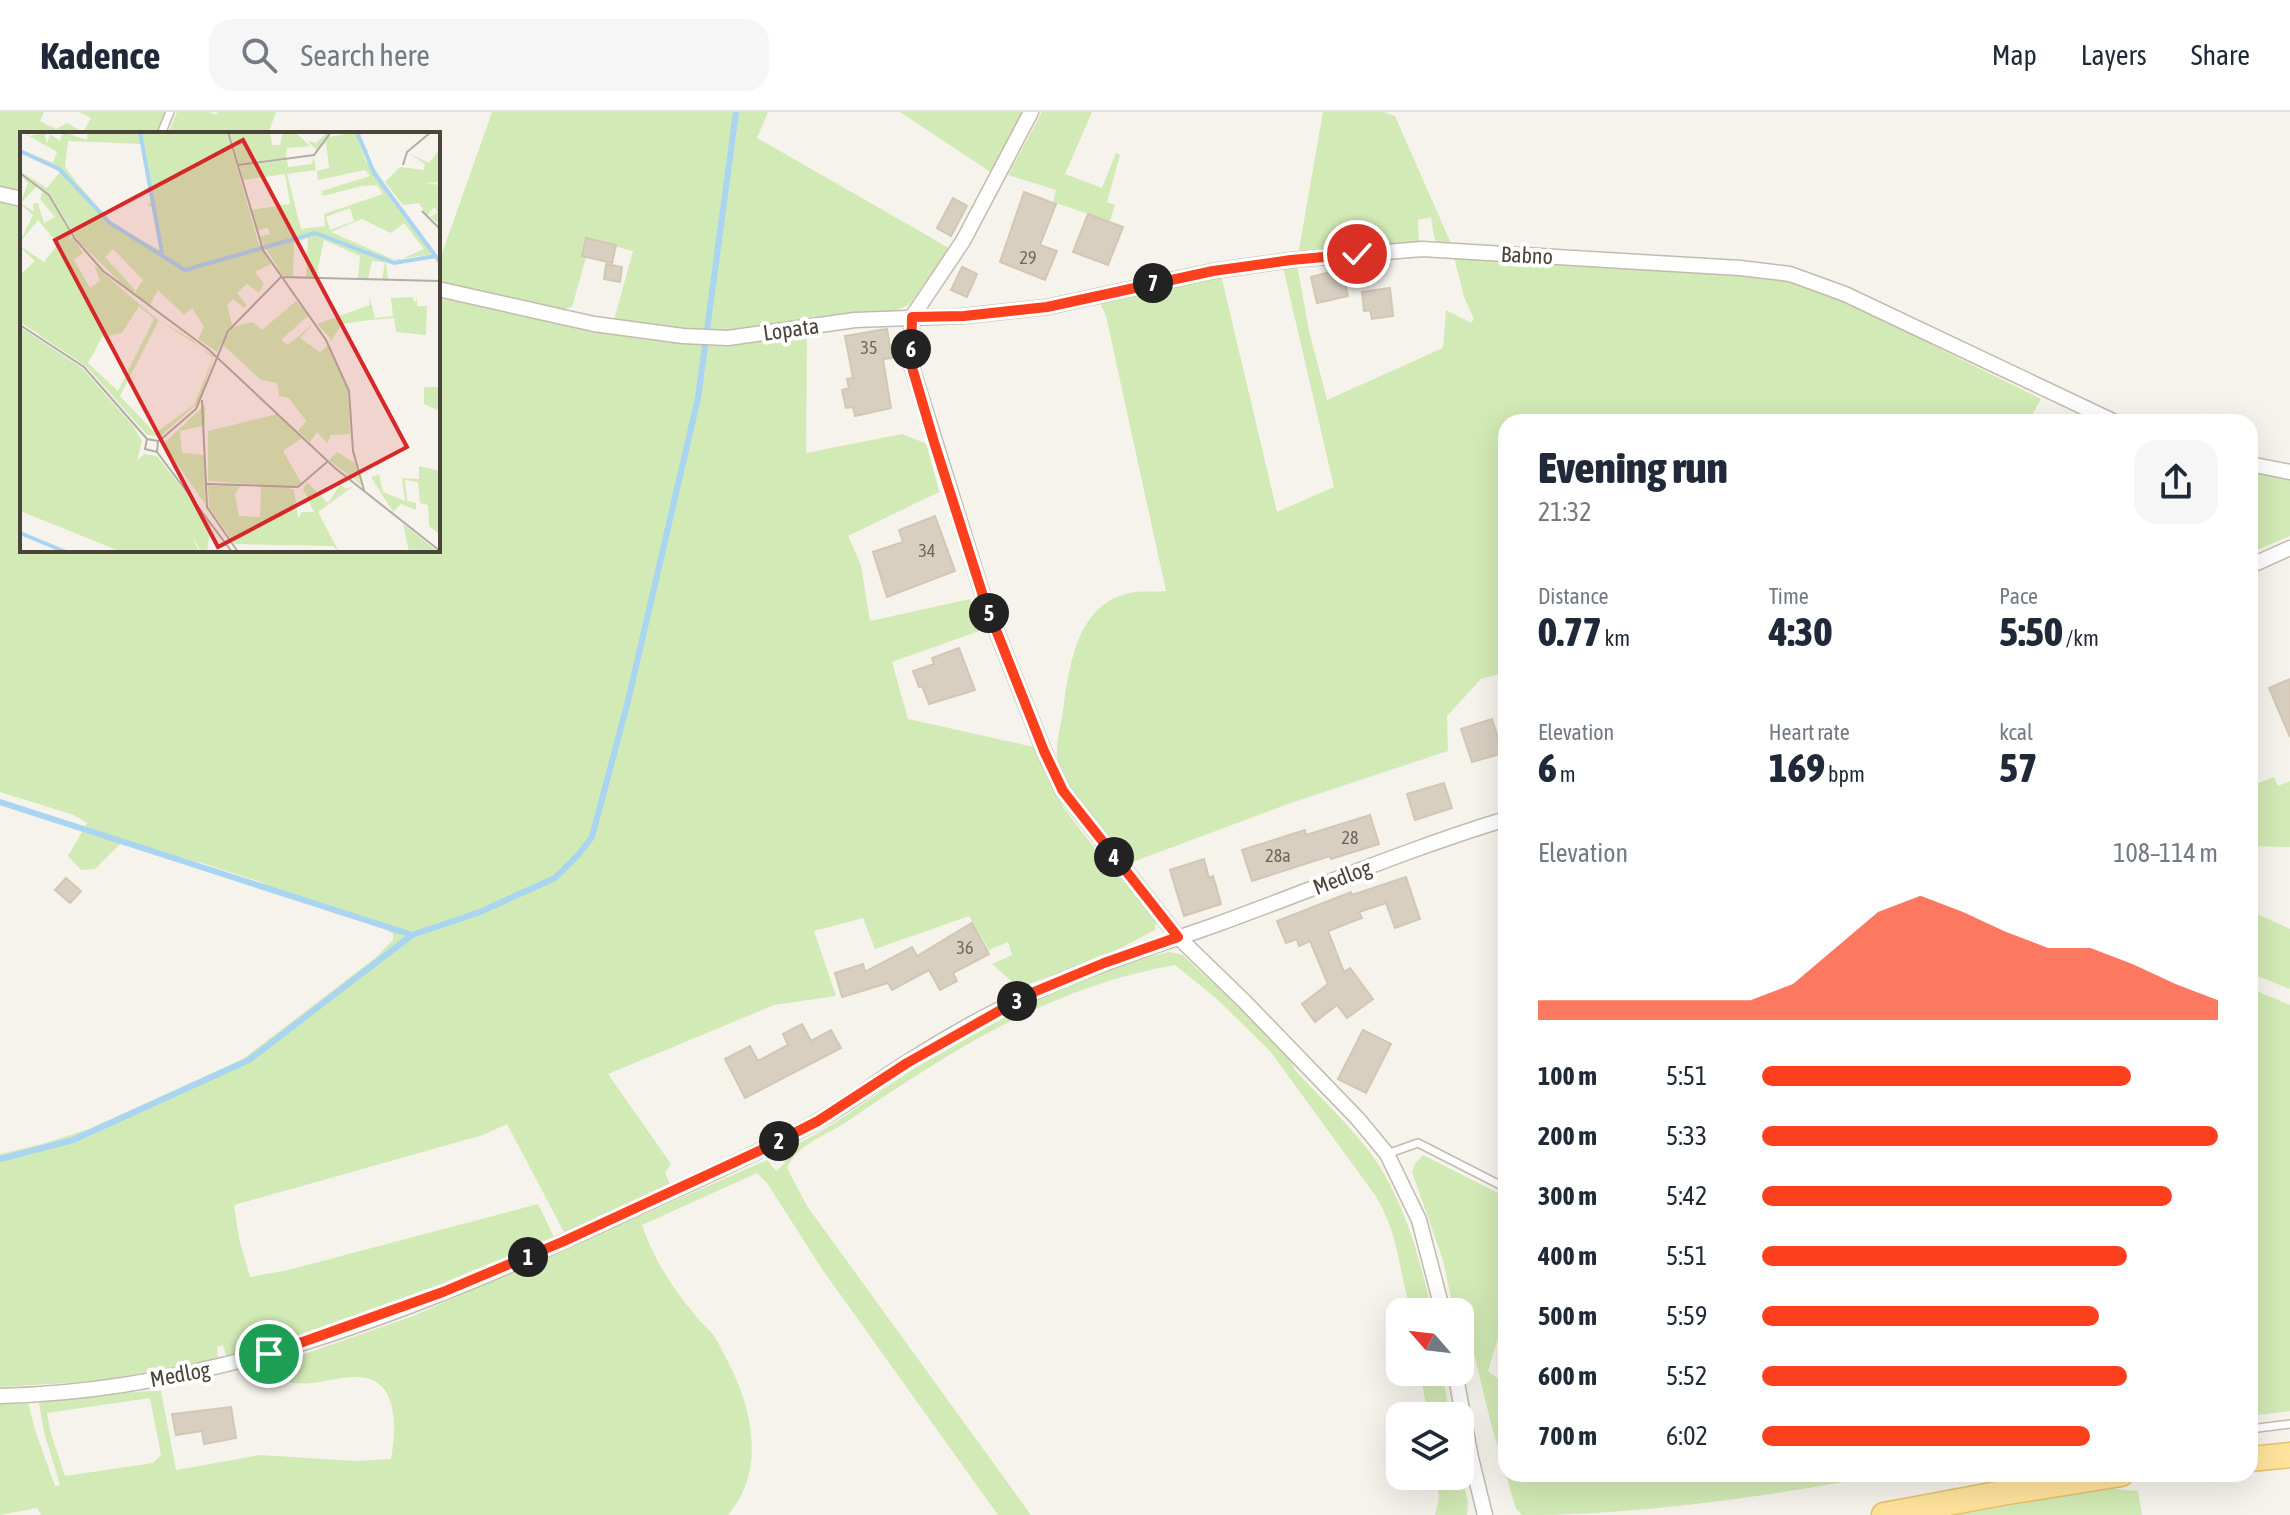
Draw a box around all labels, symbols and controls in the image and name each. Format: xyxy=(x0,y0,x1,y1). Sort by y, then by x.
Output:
search box xyxy=(209,19,769,91)
icon: search xyxy=(237,33,281,77)
text: Kadence xyxy=(40,34,161,77)
text: Search here xyxy=(301,38,430,72)
text: Map xyxy=(1992,39,2037,71)
text: Layers xyxy=(2081,39,2147,71)
text: Share xyxy=(2191,39,2250,71)
inset map xyxy=(20,132,440,552)
pin xyxy=(1323,220,1391,288)
icon: check xyxy=(1335,232,1379,276)
street label: Babno xyxy=(1500,241,1554,269)
house number: 29 xyxy=(1020,247,1036,268)
pin: 7 xyxy=(1133,263,1173,303)
text: 7 xyxy=(1148,270,1158,296)
street label: Lopata xyxy=(761,312,821,346)
pin: 6 xyxy=(891,329,931,369)
text: 6 xyxy=(906,336,916,362)
house number: 35 xyxy=(861,337,877,358)
button: share xyxy=(2134,440,2218,524)
text: Evening run xyxy=(1538,442,1728,492)
text: 21:32 xyxy=(1538,497,1592,527)
house number: 34 xyxy=(919,540,935,561)
text: Distance xyxy=(1538,583,1609,609)
text: Time xyxy=(1769,583,1809,609)
text: Pace xyxy=(1999,583,2038,609)
pin: 5 xyxy=(969,593,1009,633)
text: 5 xyxy=(984,600,994,626)
text: 0.77 xyxy=(1538,609,1602,654)
text: 4:30 xyxy=(1769,609,1832,654)
text: 5:50 xyxy=(1999,609,2063,654)
text: km xyxy=(1602,625,1630,651)
text: /km xyxy=(2063,625,2099,651)
text: Elevation xyxy=(1538,719,1614,745)
text: Heart rate xyxy=(1769,719,1850,745)
text: kcal xyxy=(1999,719,2033,745)
text: 6 xyxy=(1538,745,1557,790)
text: 169 xyxy=(1769,745,1825,790)
text: 57 xyxy=(1999,745,2037,790)
text: m xyxy=(1557,761,1576,787)
text: bpm xyxy=(1825,761,1865,787)
house number: 28 xyxy=(1342,827,1358,848)
pin: 4 xyxy=(1094,837,1134,877)
text: Elevation xyxy=(1538,838,1628,868)
text: 108–114 m xyxy=(2113,838,2218,868)
text: 4 xyxy=(1109,844,1119,870)
house number: 28a xyxy=(1265,845,1291,866)
street label: Medlog xyxy=(1309,854,1375,900)
house number: 36 xyxy=(957,937,973,958)
pin: 3 xyxy=(997,981,1037,1021)
text: 3 xyxy=(1012,988,1022,1014)
text: 100 m xyxy=(1538,1061,1597,1091)
text: 5:51 xyxy=(1666,1061,1707,1091)
pin: 2 xyxy=(759,1121,799,1161)
text: 200 m xyxy=(1538,1121,1597,1151)
text: 5:33 xyxy=(1666,1121,1707,1151)
text: 2 xyxy=(774,1128,784,1154)
text: 300 m xyxy=(1538,1181,1597,1211)
text: 5:42 xyxy=(1666,1181,1707,1211)
pin: 1 xyxy=(508,1237,548,1277)
text: 400 m xyxy=(1538,1241,1597,1271)
text: 5:51 xyxy=(1666,1241,1707,1271)
text: 1 xyxy=(523,1244,533,1270)
north arrow xyxy=(1386,1298,1474,1386)
map controls xyxy=(1386,1298,1474,1490)
text: 500 m xyxy=(1538,1301,1597,1331)
text: 5:59 xyxy=(1666,1301,1707,1331)
pin xyxy=(235,1320,303,1388)
icon: arrive xyxy=(247,1332,291,1376)
street label: Medlog xyxy=(148,1356,213,1392)
text: 600 m xyxy=(1538,1361,1597,1391)
text: 5:52 xyxy=(1666,1361,1707,1391)
button: layers xyxy=(1386,1402,1474,1490)
text: 700 m xyxy=(1538,1421,1597,1451)
text: 6:02 xyxy=(1666,1421,1708,1451)

